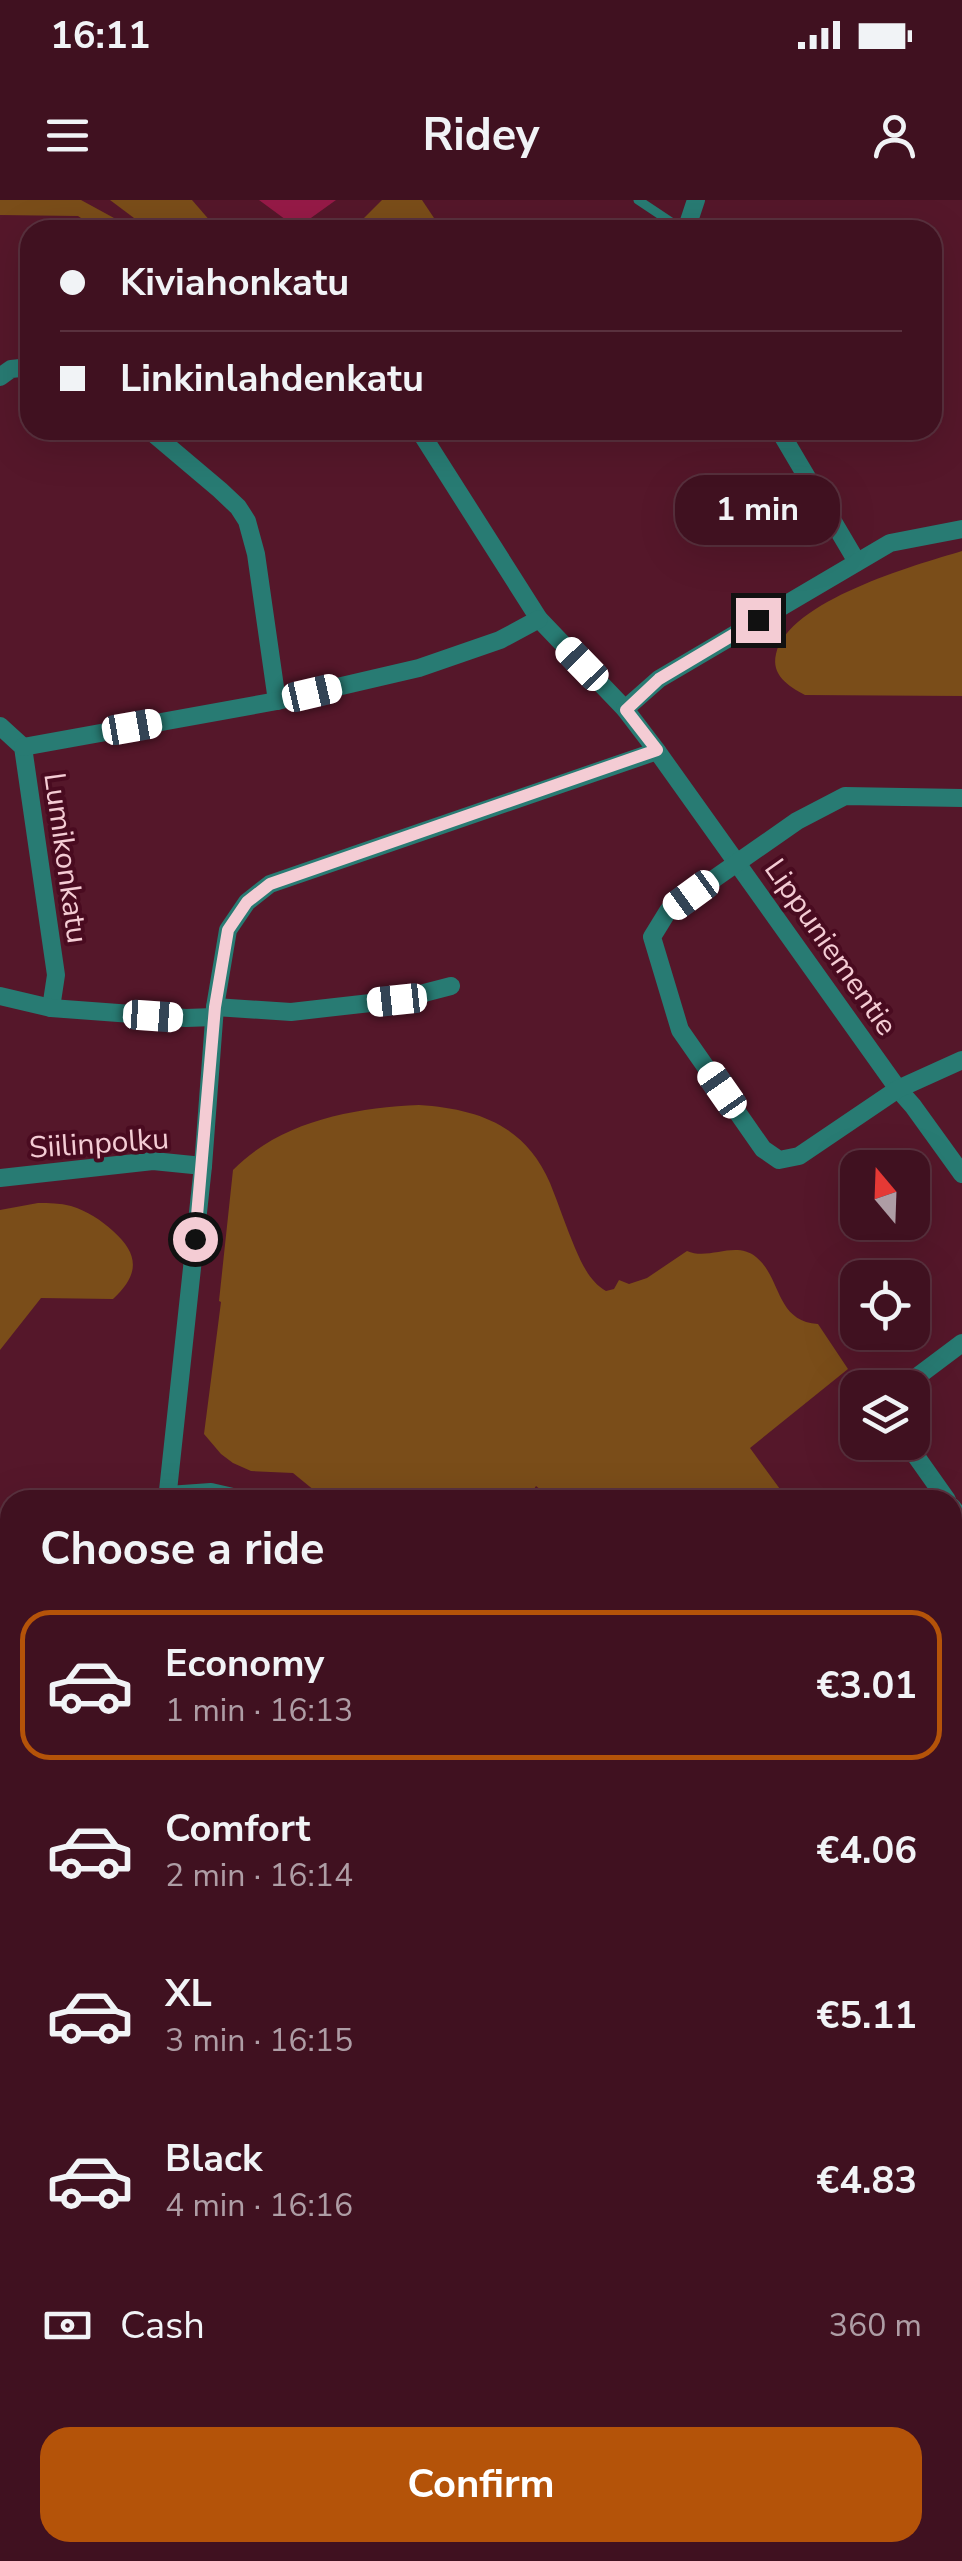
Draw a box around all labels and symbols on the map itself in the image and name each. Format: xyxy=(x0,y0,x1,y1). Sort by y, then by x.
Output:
callout: 1 min xyxy=(676,475,840,545)
route end xyxy=(736,598,781,643)
car xyxy=(550,632,614,696)
car xyxy=(279,672,345,714)
car xyxy=(100,707,164,747)
street label: Lumikonkatu xyxy=(33,770,98,946)
street label: Lippuniementie xyxy=(754,851,907,1044)
car xyxy=(658,865,724,925)
car xyxy=(366,982,428,1018)
car xyxy=(122,999,184,1033)
car xyxy=(693,1057,751,1123)
street label: Siilinpolku xyxy=(28,1118,170,1169)
north arrow xyxy=(840,1150,930,1240)
route start xyxy=(173,1217,218,1262)

